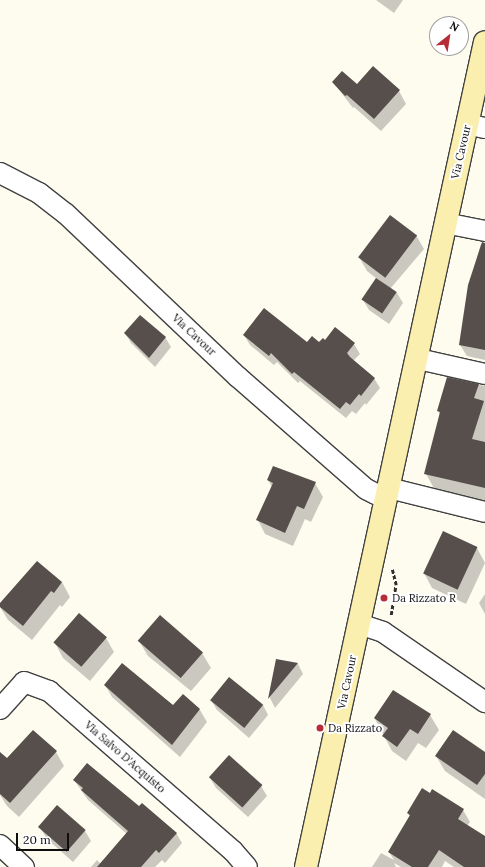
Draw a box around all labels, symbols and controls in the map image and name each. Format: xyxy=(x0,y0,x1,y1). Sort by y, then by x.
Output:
north arrow xyxy=(429,16,469,56)
text: N xyxy=(447,18,462,35)
street label: Via Cavour xyxy=(448,124,474,180)
street label: Via Cavour xyxy=(169,311,219,359)
place label: Da Rizzato R xyxy=(392,591,456,605)
marker: Da Rizzato R xyxy=(379,593,389,603)
street label: Via Cavour xyxy=(335,654,359,710)
street label: Via Salvo D'Acquisto xyxy=(82,718,168,796)
place label: Da Rizzato xyxy=(328,721,382,735)
marker: Da Rizzato xyxy=(315,723,325,733)
scale bar xyxy=(18,825,71,851)
text: 20 m xyxy=(23,832,51,847)

